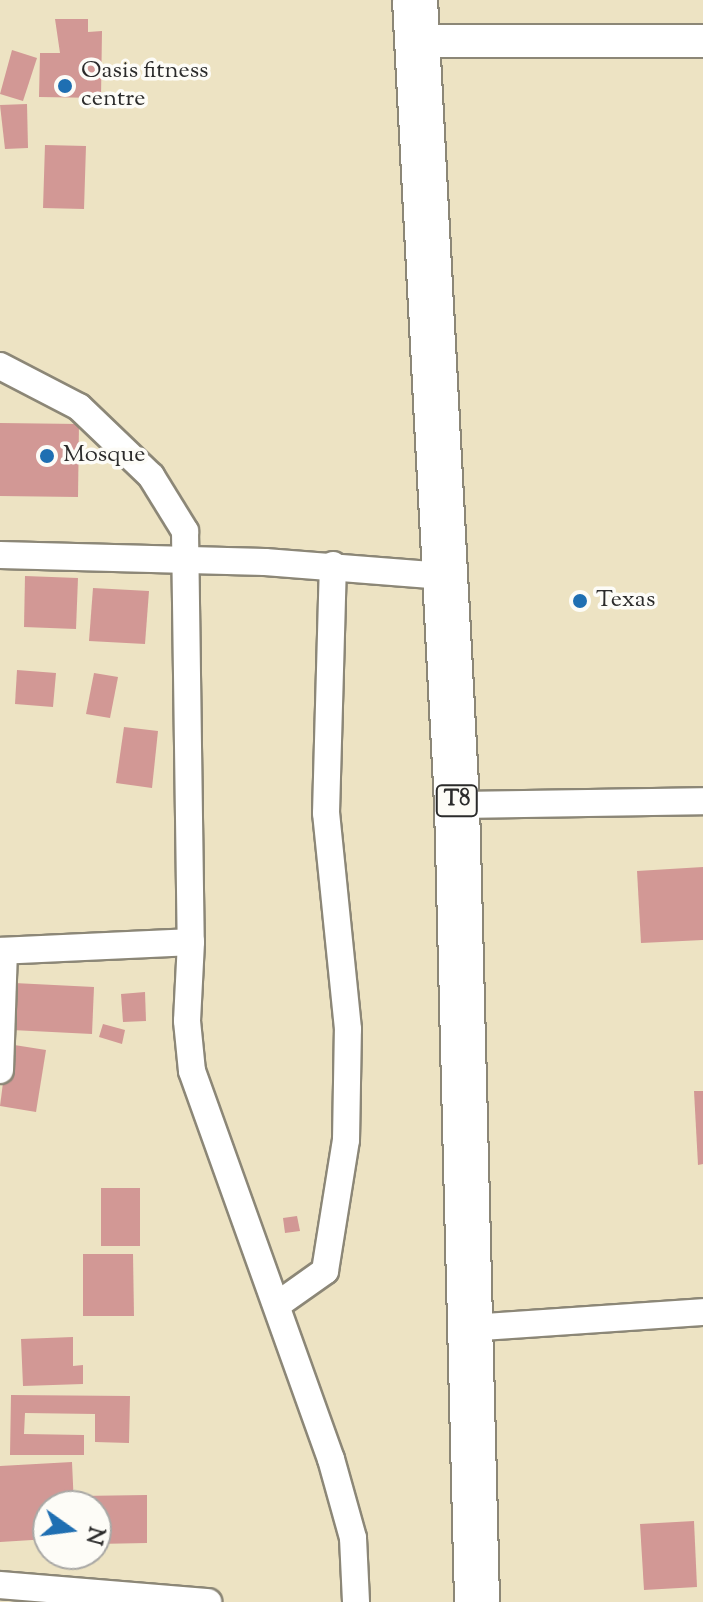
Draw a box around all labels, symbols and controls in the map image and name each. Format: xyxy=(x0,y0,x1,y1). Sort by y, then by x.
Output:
place label: Oasis fitness centre xyxy=(81,58,209,114)
marker: Oasis fitness centre xyxy=(56,77,74,95)
place label: Mosque xyxy=(63,442,145,470)
marker: Mosque xyxy=(38,447,56,465)
place label: Texas xyxy=(596,587,655,615)
marker: Texas xyxy=(571,592,589,610)
road number: T8 xyxy=(435,783,479,819)
north arrow xyxy=(32,1490,112,1570)
text: N xyxy=(76,1523,111,1548)

